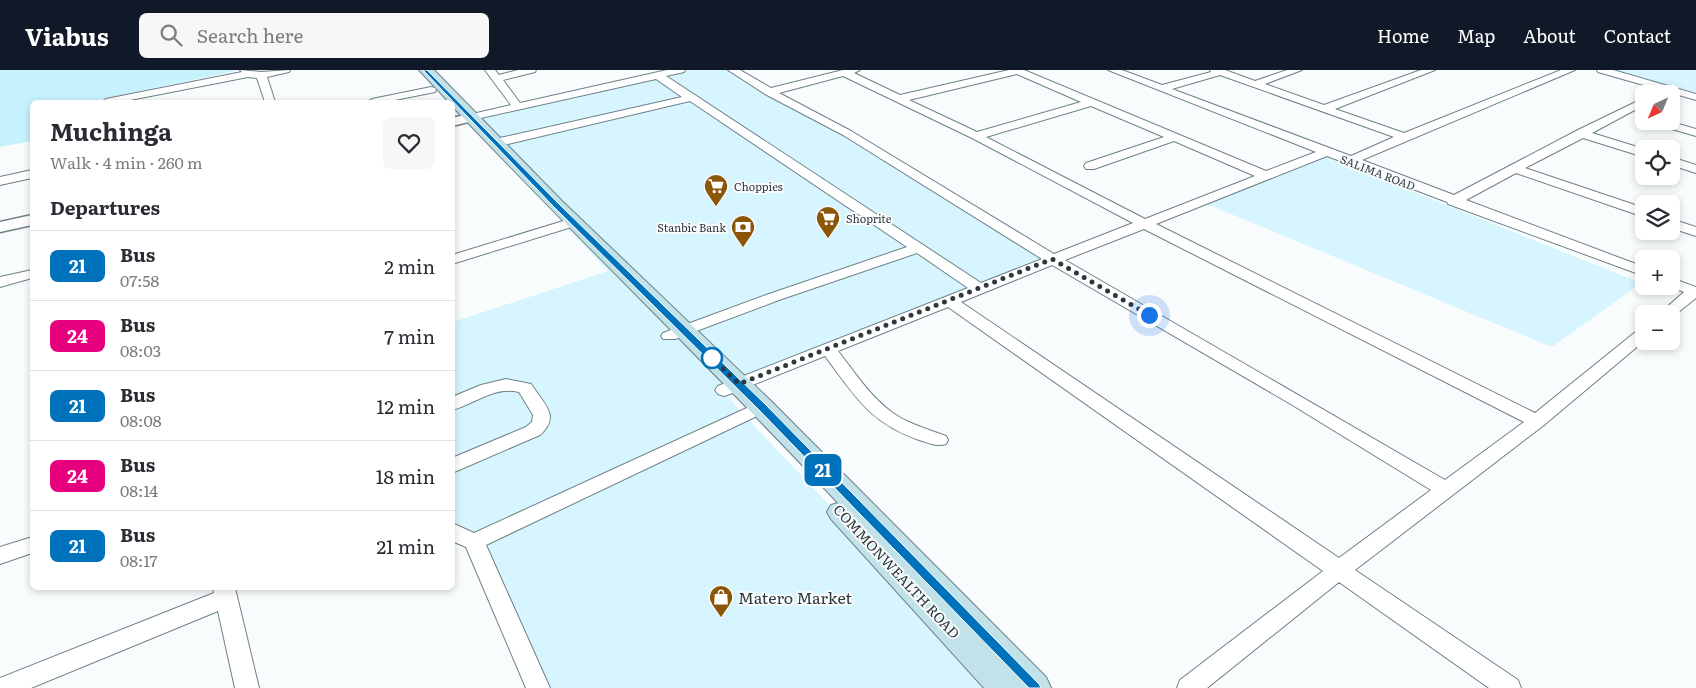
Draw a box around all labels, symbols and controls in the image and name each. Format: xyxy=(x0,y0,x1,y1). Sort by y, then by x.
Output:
search box xyxy=(139,13,489,58)
text: Viabus xyxy=(25,18,109,53)
icon: search xyxy=(157,21,185,49)
text: Search here xyxy=(197,21,303,49)
text: Home xyxy=(1377,22,1429,49)
text: Map xyxy=(1457,22,1495,49)
text: About xyxy=(1523,22,1576,49)
text: Contact xyxy=(1604,22,1671,49)
north arrow xyxy=(1635,85,1680,130)
map controls xyxy=(1635,85,1680,350)
text: Muchinga xyxy=(50,113,172,148)
button: heart xyxy=(383,117,435,169)
button: locate xyxy=(1635,140,1680,185)
text: Walk · 4 min · 260 m xyxy=(50,150,203,174)
street label: SALIMA ROAD xyxy=(1338,150,1418,194)
supermarket icon: Choppies xyxy=(703,173,729,207)
place label: Choppies xyxy=(734,178,783,194)
text: Departures xyxy=(50,193,160,221)
button: layers xyxy=(1635,195,1680,240)
supermarket icon: Shoprite xyxy=(815,205,841,239)
place label: Shoprite xyxy=(846,210,892,226)
bank icon: Stanbic Bank xyxy=(730,214,756,248)
place label: Stanbic Bank xyxy=(657,219,726,235)
text: Bus xyxy=(120,240,155,268)
button: + xyxy=(1635,250,1680,295)
text: 21 xyxy=(69,252,86,279)
text: 2 min xyxy=(384,252,435,280)
text: 07:58 xyxy=(120,268,159,292)
your location xyxy=(1137,303,1162,328)
button: − xyxy=(1635,305,1680,350)
text: Bus xyxy=(120,310,155,338)
text: 24 xyxy=(67,322,88,349)
text: 7 min xyxy=(384,322,435,350)
text: 08:03 xyxy=(120,338,161,362)
unlabelled marker xyxy=(701,347,723,369)
text: Bus xyxy=(120,380,155,408)
text: 21 xyxy=(69,392,86,419)
text: 12 min xyxy=(376,392,435,420)
text: 08:08 xyxy=(120,408,161,432)
text: Bus xyxy=(120,450,155,478)
line badge: 21 xyxy=(800,454,846,486)
text: 21 xyxy=(814,456,832,483)
text: 24 xyxy=(67,462,88,489)
text: 18 min xyxy=(376,462,435,490)
text: 08:14 xyxy=(120,478,158,502)
street label: COMMONWEALTH ROAD xyxy=(829,499,965,643)
text: Bus xyxy=(120,520,155,548)
text: 21 xyxy=(69,532,86,559)
text: 21 min xyxy=(376,532,435,560)
text: 08:17 xyxy=(120,548,158,572)
shop icon: Matero Market xyxy=(708,584,734,618)
place label: Matero Market xyxy=(738,585,852,609)

